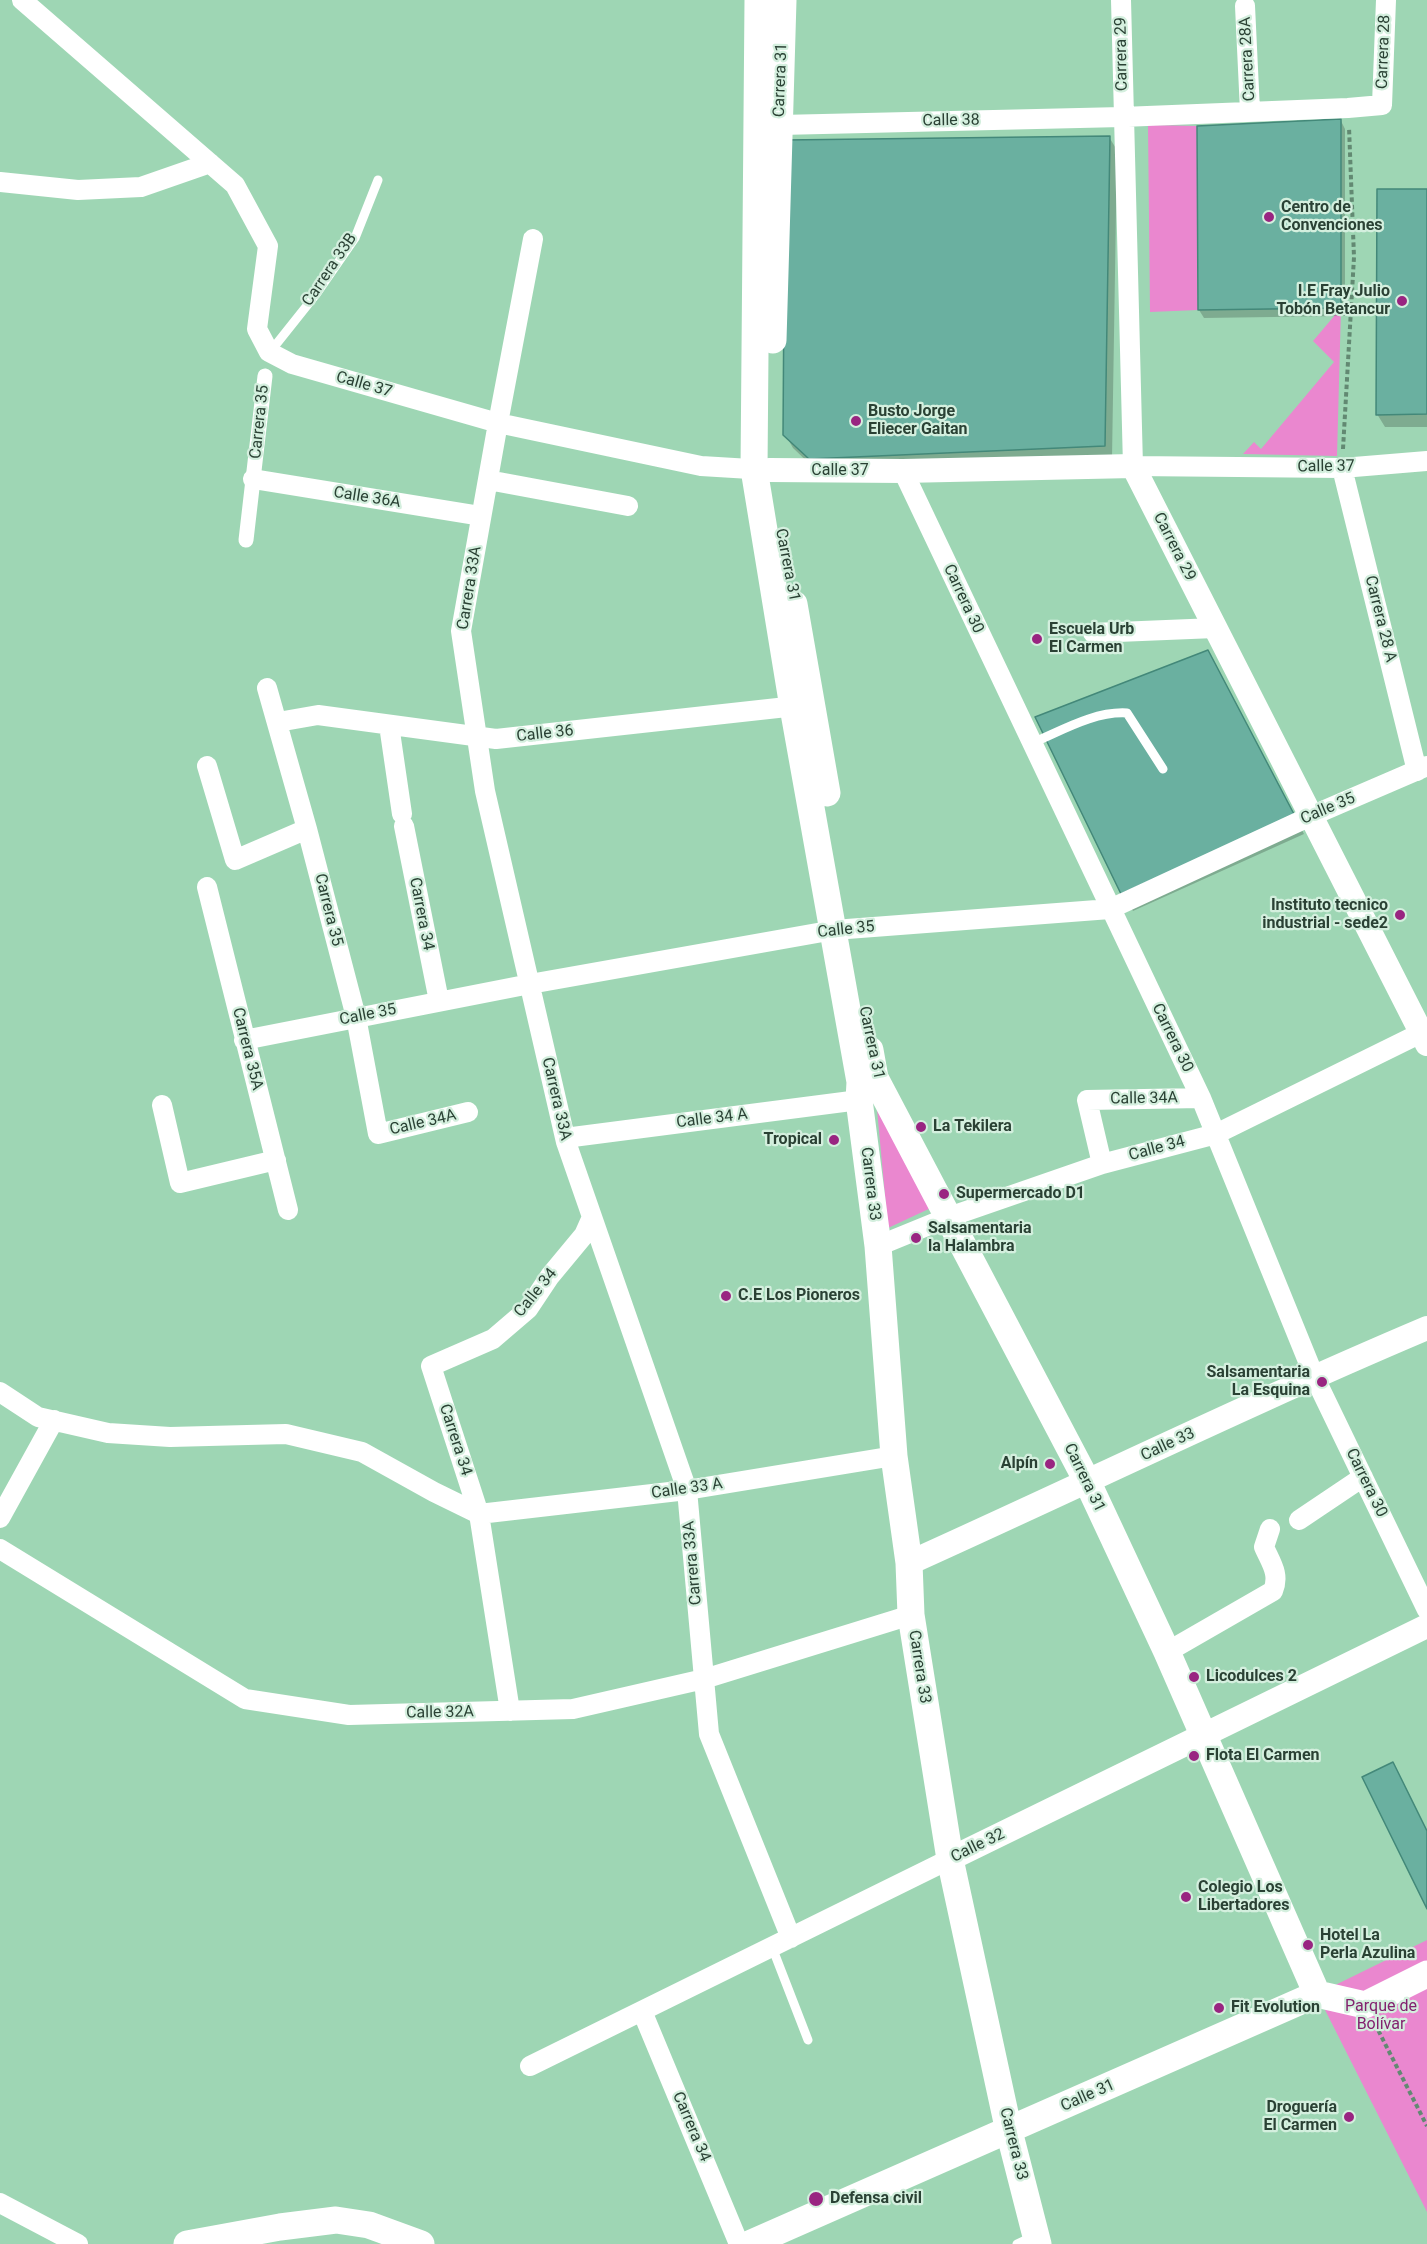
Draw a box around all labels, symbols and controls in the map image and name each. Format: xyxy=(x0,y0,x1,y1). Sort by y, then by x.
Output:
street label: Carrera 28 xyxy=(1373,15,1395,89)
street label: Carrera 28A xyxy=(1236,16,1260,102)
street label: Carrera 29 xyxy=(1112,17,1132,91)
street label: Carrera 31 xyxy=(770,43,792,117)
street label: Calle 38 xyxy=(922,111,980,131)
place label: Centro de Convenciones xyxy=(1281,198,1383,236)
marker: Centro de Convenciones xyxy=(1262,210,1276,224)
street label: Carrera 33B xyxy=(299,230,361,310)
place label: I.E Fray Julio Tobón Betancur xyxy=(1276,282,1390,320)
marker: I.E Fray Julio Tobón Betancur xyxy=(1395,294,1409,308)
street label: Calle 37 xyxy=(334,368,394,402)
street label: Carrera 35 xyxy=(247,384,273,460)
place label: Busto Jorge Eliecer Gaitan xyxy=(868,402,968,440)
marker: Busto Jorge Eliecer Gaitan xyxy=(849,414,863,428)
street label: Calle 37 xyxy=(1297,457,1355,477)
street label: Calle 37 xyxy=(811,461,869,481)
street label: Calle 36A xyxy=(332,483,402,513)
street label: Carrera 29 xyxy=(1149,510,1199,584)
street label: Carrera 31 xyxy=(771,527,803,603)
street label: Carrera 33A xyxy=(454,545,486,631)
street label: Carrera 30 xyxy=(939,561,987,637)
street label: Carrera 28 A xyxy=(1360,574,1400,664)
place label: Escuela Urb El Carmen xyxy=(1049,620,1134,658)
marker: Escuela Urb El Carmen xyxy=(1030,632,1044,646)
street label: Calle 36 xyxy=(515,721,575,747)
street label: Calle 35 xyxy=(1298,789,1358,829)
street label: Carrera 35 xyxy=(310,872,346,948)
street label: Carrera 34 xyxy=(405,876,437,952)
place label: Instituto tecnico industrial - sede2 xyxy=(1262,896,1388,934)
marker: Instituto tecnico industrial - sede2 xyxy=(1393,908,1407,922)
street label: Calle 35 xyxy=(816,917,876,943)
street label: Calle 35 xyxy=(338,1000,398,1030)
street label: Carrera 30 xyxy=(1147,1001,1197,1075)
street label: Carrera 31 xyxy=(854,1005,888,1081)
street label: Carrera 35A xyxy=(227,1006,267,1092)
street label: Carrera 33A xyxy=(537,1056,575,1142)
street label: Calle 34A xyxy=(1110,1089,1178,1109)
street label: Calle 34 A xyxy=(675,1105,749,1133)
street label: Calle 34A xyxy=(388,1106,458,1140)
place label: La Tekilera xyxy=(933,1117,1012,1137)
marker: La Tekilera xyxy=(914,1120,928,1134)
place label: Tropical xyxy=(764,1130,822,1150)
street label: Calle 34 xyxy=(1127,1132,1187,1166)
marker: Tropical xyxy=(827,1133,841,1147)
street label: Carrera 33 xyxy=(856,1146,884,1222)
place label: Supermercado D1 xyxy=(956,1184,1085,1204)
marker: Supermercado D1 xyxy=(937,1187,951,1201)
place label: Salsamentaria la Halambra xyxy=(928,1219,1032,1257)
marker: Salsamentaria la Halambra xyxy=(909,1231,923,1245)
street label: Calle 34 xyxy=(510,1265,562,1321)
place label: C.E Los Pioneros xyxy=(738,1286,860,1306)
marker: C.E Los Pioneros xyxy=(719,1289,733,1303)
place label: Salsamentaria La Esquina xyxy=(1206,1363,1310,1401)
marker: Salsamentaria La Esquina xyxy=(1315,1375,1329,1389)
street label: Carrera 34 xyxy=(434,1402,476,1478)
street label: Calle 33 xyxy=(1138,1424,1198,1466)
street label: Carrera 31 xyxy=(1059,1441,1109,1515)
street label: Carrera 30 xyxy=(1341,1446,1391,1520)
place label: Alpín xyxy=(1001,1454,1038,1474)
marker: Alpín xyxy=(1043,1457,1057,1471)
street label: Calle 33 A xyxy=(650,1475,724,1503)
street label: Carrera 33A xyxy=(680,1520,706,1606)
street label: Carrera 33 xyxy=(904,1629,934,1705)
place label: Licodulces 2 xyxy=(1206,1667,1297,1687)
marker: Licodulces 2 xyxy=(1187,1670,1201,1684)
street label: Calle 32A xyxy=(406,1703,474,1723)
place label: Flota El Carmen xyxy=(1206,1746,1320,1766)
marker: Flota El Carmen xyxy=(1187,1749,1201,1763)
street label: Calle 32 xyxy=(948,1825,1008,1867)
place label: Colegio Los Libertadores xyxy=(1198,1878,1289,1916)
marker: Colegio Los Libertadores xyxy=(1179,1890,1193,1904)
place label: Hotel La Perla Azulina xyxy=(1320,1926,1415,1964)
marker: Hotel La Perla Azulina xyxy=(1301,1938,1315,1952)
park label: Parque de Bolívar xyxy=(1345,1997,1417,2035)
place label: Fit Evolution xyxy=(1231,1998,1320,2018)
marker: Fit Evolution xyxy=(1212,2001,1226,2015)
street label: Calle 31 xyxy=(1058,2076,1118,2116)
street label: Carrera 34 xyxy=(668,2089,714,2165)
place label: Droguería El Carmen xyxy=(1263,2098,1337,2136)
street label: Carrera 33 xyxy=(995,2106,1031,2182)
marker: Droguería El Carmen xyxy=(1342,2110,1356,2124)
place label: Defensa civil xyxy=(830,2189,922,2209)
marker: Defensa civil xyxy=(807,2190,825,2208)

